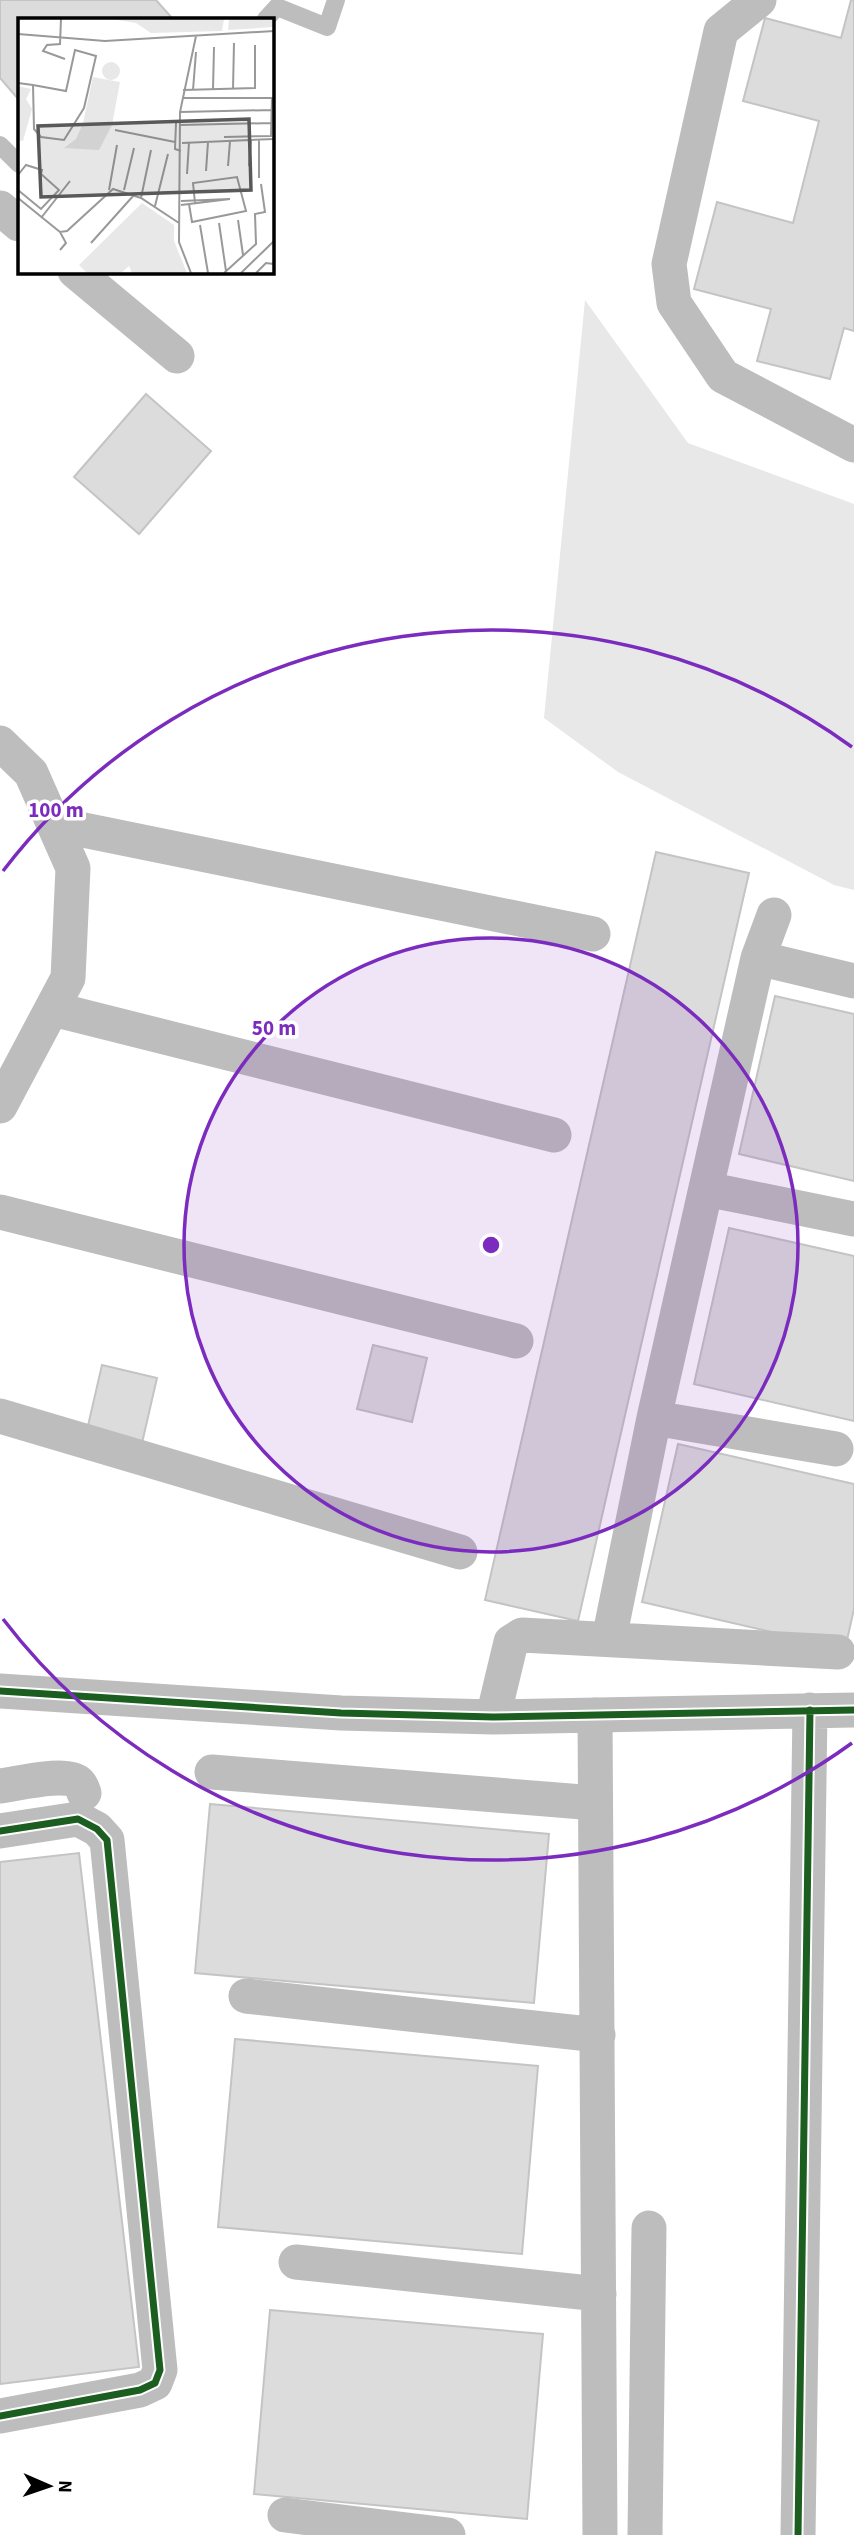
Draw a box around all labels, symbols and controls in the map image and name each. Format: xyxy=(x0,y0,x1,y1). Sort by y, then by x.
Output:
inset map xyxy=(18,18,273,273)
text: 100 m xyxy=(28,795,84,825)
text: 50 m xyxy=(252,1013,296,1043)
centre of rings xyxy=(479,1233,503,1257)
north arrow xyxy=(14,2451,84,2521)
text: N xyxy=(51,2480,78,2493)

